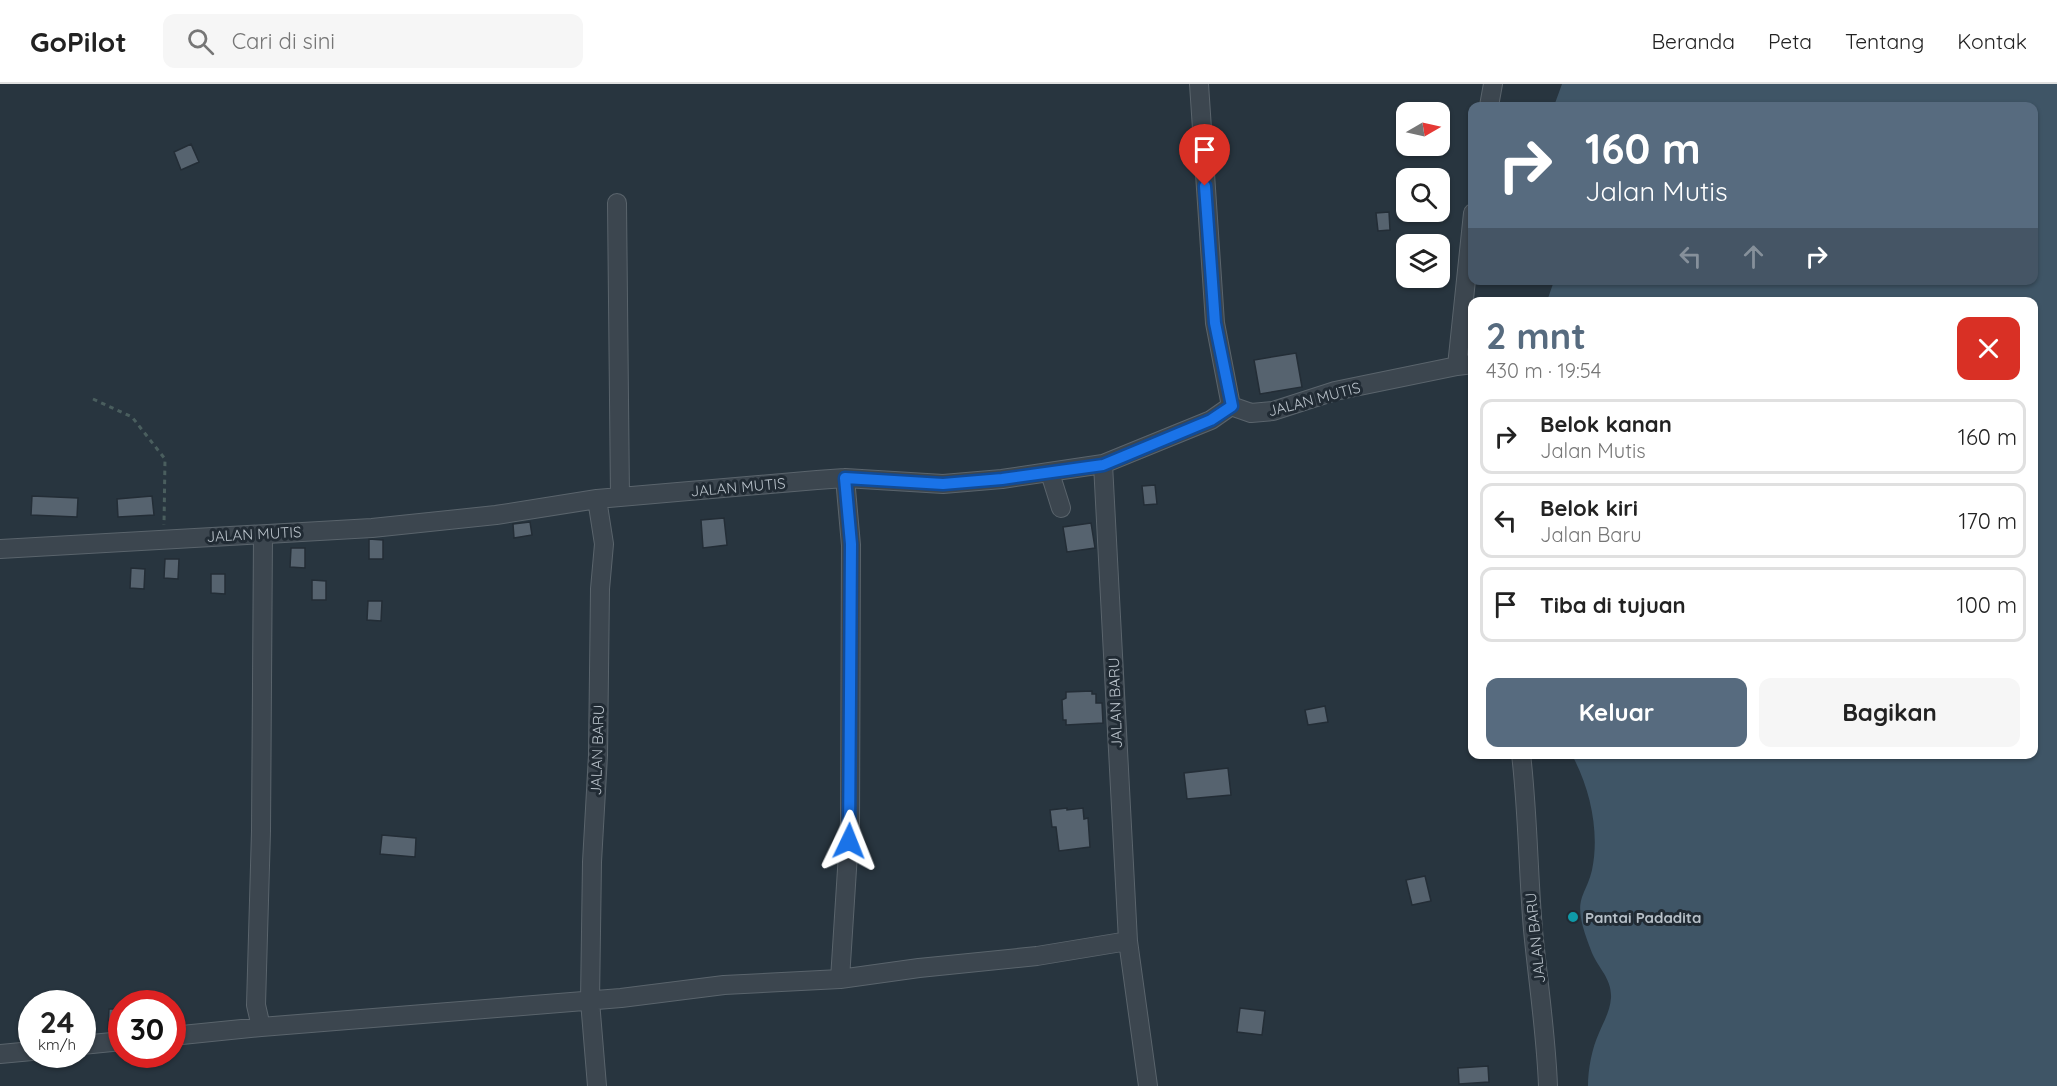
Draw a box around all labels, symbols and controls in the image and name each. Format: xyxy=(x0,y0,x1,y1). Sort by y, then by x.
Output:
search box xyxy=(163,14,583,68)
text: GoPilot xyxy=(30,24,127,59)
icon: search xyxy=(184,25,217,58)
text: Cari di sini xyxy=(232,27,335,55)
text: Beranda xyxy=(1651,28,1735,54)
text: Peta xyxy=(1768,28,1812,54)
text: Tentang xyxy=(1845,28,1924,54)
text: Kontak xyxy=(1957,28,2027,54)
north arrow xyxy=(1396,102,1450,156)
map controls xyxy=(1396,102,1450,288)
text: 160 m xyxy=(1585,122,1701,175)
pin xyxy=(1179,124,1230,186)
icon: right xyxy=(1486,126,1564,204)
icon: arrive xyxy=(1188,133,1221,166)
button: search xyxy=(1396,168,1450,222)
text: Jalan Mutis xyxy=(1585,174,1728,208)
button: layers xyxy=(1396,234,1450,288)
icon: left xyxy=(1674,240,1707,273)
icon: ahead xyxy=(1737,240,1770,273)
icon: right xyxy=(1800,240,1833,273)
text: 2 mnt xyxy=(1486,313,1586,358)
button: close xyxy=(1957,317,2020,380)
text: 430 m · 19:54 xyxy=(1486,358,1601,383)
street label: JALAN MUTIS xyxy=(1266,378,1362,420)
text: Belok kanan xyxy=(1540,410,1672,438)
icon: right xyxy=(1489,420,1522,453)
text: 160 m xyxy=(1958,423,2017,451)
text: Jalan Mutis xyxy=(1540,438,1646,463)
street label: JALAN MUTIS xyxy=(690,473,786,501)
text: Belok kiri xyxy=(1540,494,1638,522)
icon: left xyxy=(1489,504,1522,537)
text: 170 m xyxy=(1958,507,2017,535)
street label: JALAN MUTIS xyxy=(206,522,302,546)
text: Jalan Baru xyxy=(1540,522,1642,547)
icon: arrive xyxy=(1489,588,1522,621)
text: Tiba di tujuan xyxy=(1540,591,1686,619)
text: 100 m xyxy=(1957,591,2017,619)
street label: JALAN BARU xyxy=(1104,657,1126,749)
button: Keluar xyxy=(1486,678,1747,747)
button: Bagikan xyxy=(1759,678,2020,747)
street label: JALAN BARU xyxy=(586,704,608,796)
position arrow xyxy=(817,809,881,873)
street label: JALAN BARU xyxy=(1521,892,1549,984)
place label: Pantai Padadita xyxy=(1585,908,1701,927)
marker: Pantai Padadita xyxy=(1566,910,1580,924)
speed limit sign: 30 xyxy=(108,990,186,1068)
text: 24 xyxy=(40,1003,74,1041)
text: km/h xyxy=(38,1035,76,1054)

